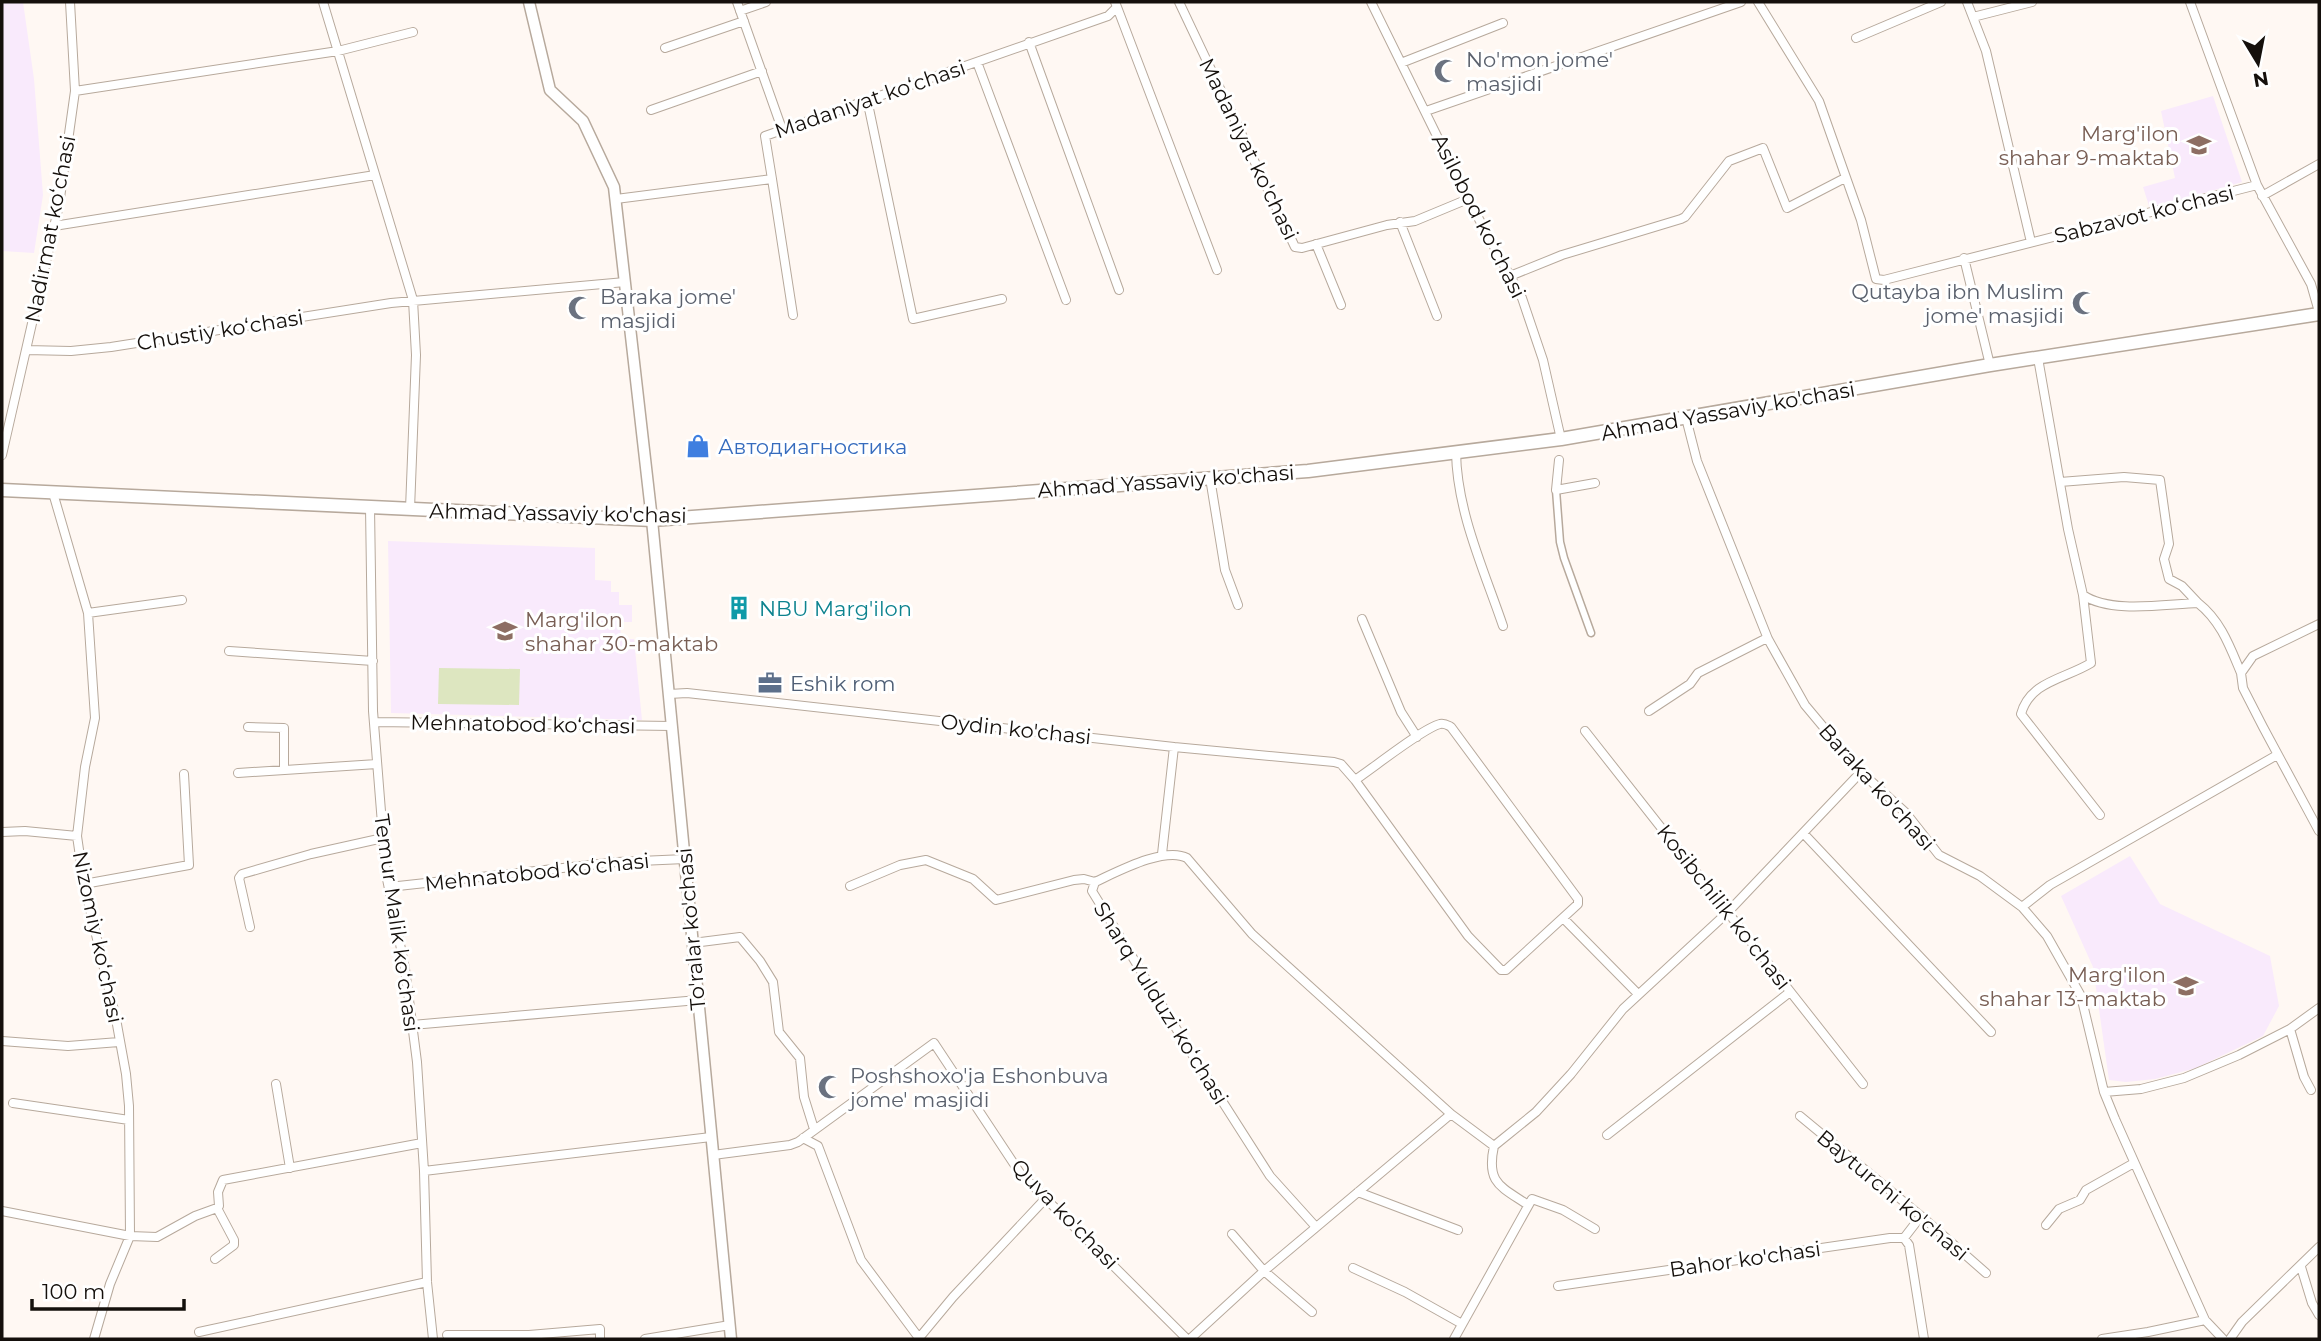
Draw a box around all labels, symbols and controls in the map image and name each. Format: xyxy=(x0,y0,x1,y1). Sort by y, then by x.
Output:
north arrow xyxy=(2223,28,2293,98)
place label: No'mon jome' masjidi xyxy=(1466,47,1613,96)
street label: Madaniyat ko'chasi xyxy=(1194,54,1304,244)
street label: Madaniyat koʻchasi xyxy=(771,55,969,143)
mosque icon: No'mon jome' masjidi xyxy=(1432,57,1460,85)
text: N xyxy=(2251,67,2270,92)
place label: Marg'ilon shahar 9-maktab xyxy=(1999,121,2179,170)
street label: Asilobod koʻchasi xyxy=(1427,130,1531,302)
school or university icon: Marg'ilon shahar 9-maktab xyxy=(2185,131,2213,159)
street label: Nadirmat koʻchasi xyxy=(20,133,80,325)
street label: Sabzavot koʻchasi xyxy=(2051,180,2237,248)
place label: Qutayba ibn Muslim jome' masjidi xyxy=(1851,279,2064,328)
place label: Baraka jome' masjidi xyxy=(600,284,736,333)
mosque icon: Qutayba ibn Muslim jome' masjidi xyxy=(2070,289,2098,317)
mosque icon: Baraka jome' masjidi xyxy=(566,294,594,322)
street label: Chustiy koʻchasi xyxy=(135,304,305,356)
street label: Ahmad Yassaviy ko'chasi xyxy=(1599,376,1857,446)
shop icon: Автодиагностика xyxy=(684,432,712,460)
place label: Автодиагностика xyxy=(718,434,907,459)
street label: Ahmad Yassaviy ko'chasi xyxy=(1037,460,1295,502)
street label: Ahmad Yassaviy ko'chasi xyxy=(429,498,687,528)
building icon: NBU Marg'ilon xyxy=(725,594,753,622)
place label: NBU Marg'ilon xyxy=(759,596,912,621)
place label: Marg'ilon shahar 30-maktab xyxy=(525,607,718,656)
school or university icon: Marg'ilon shahar 30-maktab xyxy=(491,617,519,645)
office icon: Eshik rom xyxy=(756,669,784,697)
place label: Eshik rom xyxy=(790,671,896,696)
street label: Oydin ko'chasi xyxy=(939,709,1093,749)
street label: Mehnatobod ko‘chasi xyxy=(410,710,636,738)
street label: Baraka ko'chasi xyxy=(1814,719,1940,855)
street label: Temur Malik koʻchasi xyxy=(369,812,425,1034)
street label: Kosibchilik koʻchasi xyxy=(1652,819,1796,995)
street label: To'ralar ko'chasi xyxy=(671,847,711,1011)
street label: Mehnatobod koʻchasi xyxy=(423,848,651,896)
street label: Nizomiy koʻchasi xyxy=(68,849,128,1025)
street label: Sharq Yulduzi koʻchasi xyxy=(1088,897,1234,1109)
place label: Marg'ilon shahar 13-maktab xyxy=(1979,962,2166,1011)
school or university icon: Marg'ilon shahar 13-maktab xyxy=(2172,972,2200,1000)
place label: Poshshoxo'ja Eshonbuva jome' masjidi xyxy=(848,1063,1109,1112)
mosque icon: Poshshoxo'ja Eshonbuva jome' masjidi xyxy=(816,1073,844,1101)
street label: Bayturchi ko'chasi xyxy=(1812,1124,1974,1266)
street label: Quva ko'chasi xyxy=(1006,1154,1124,1274)
street label: Bahor ko'chasi xyxy=(1668,1236,1822,1282)
scale bar xyxy=(32,1268,184,1312)
text: 100 m xyxy=(42,1279,105,1304)

